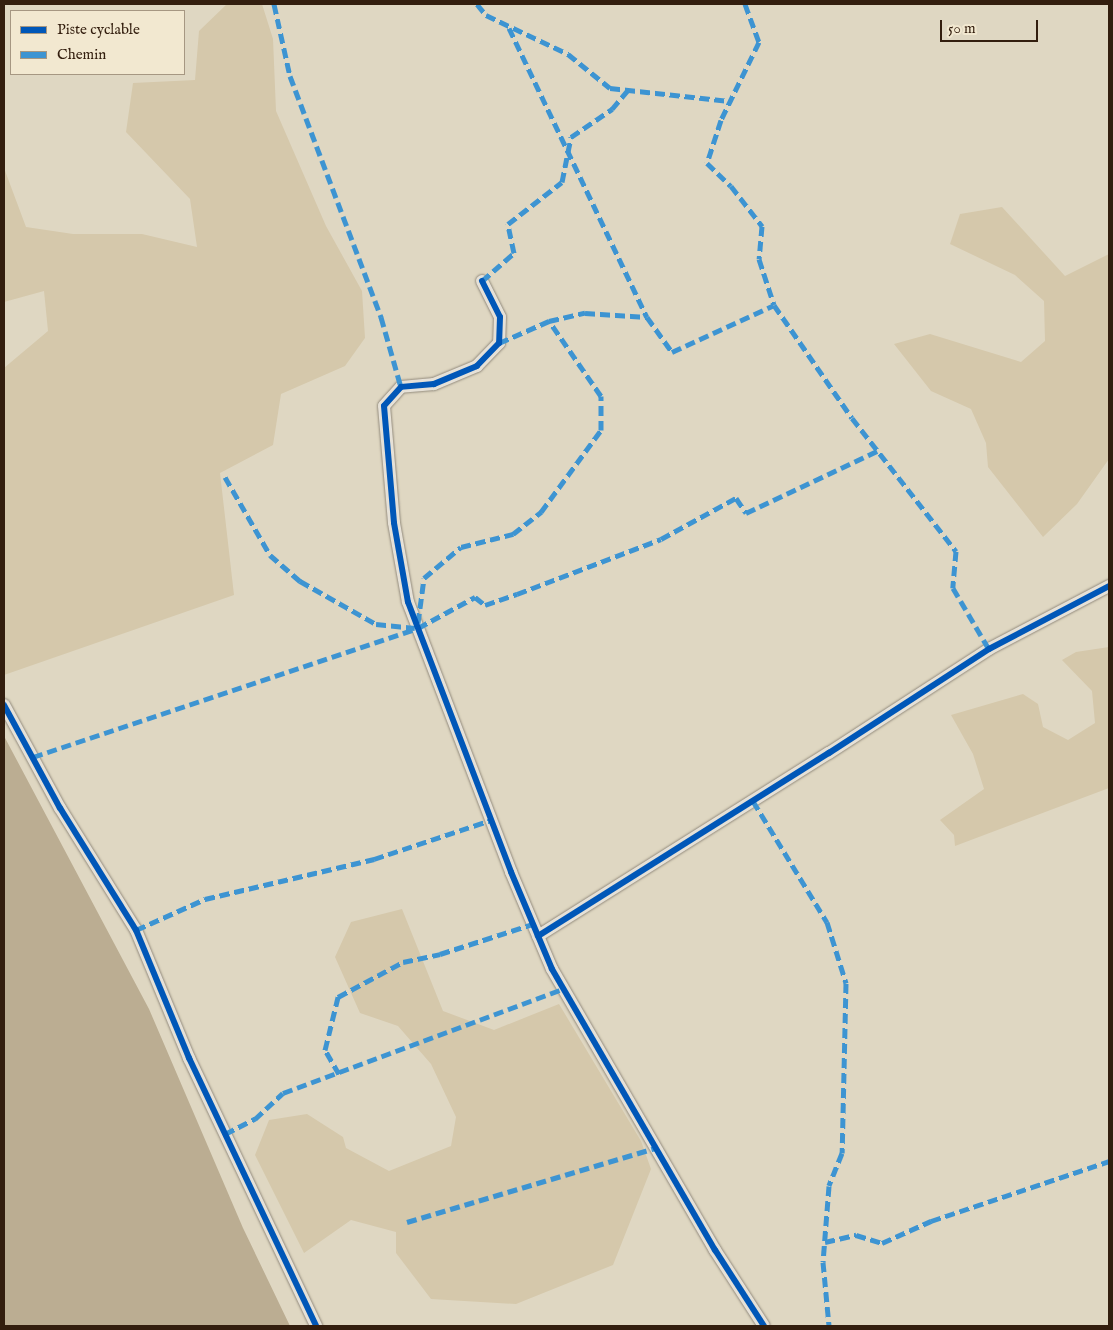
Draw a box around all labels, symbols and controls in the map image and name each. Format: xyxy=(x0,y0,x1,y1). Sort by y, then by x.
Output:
legend xyxy=(10,10,185,75)
scale bar xyxy=(943,10,1040,42)
text: 50 m xyxy=(948,19,976,38)
text: Piste cyclable xyxy=(57,20,140,39)
text: Chemin xyxy=(57,45,106,64)

